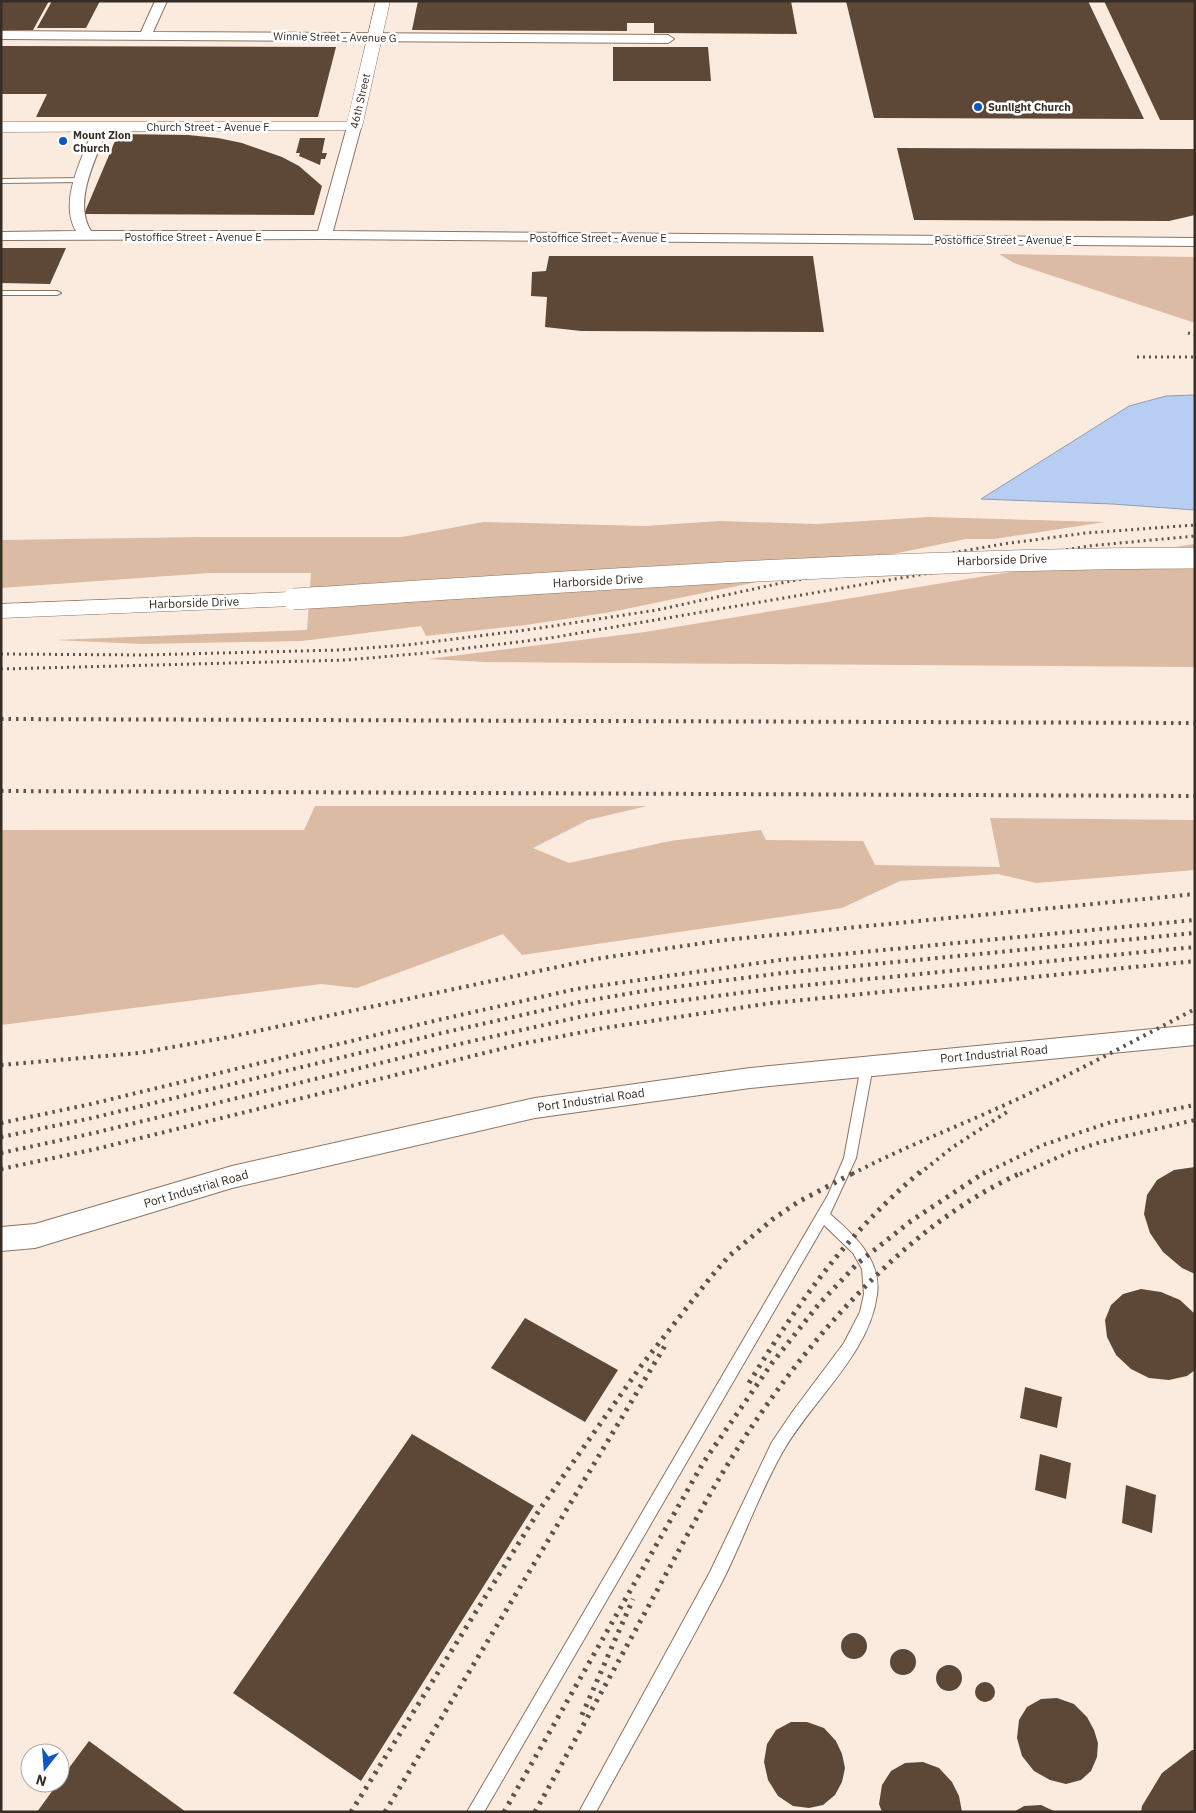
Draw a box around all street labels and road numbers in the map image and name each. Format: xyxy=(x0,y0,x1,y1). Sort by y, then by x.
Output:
street label: Winnie Street - Avenue G xyxy=(273,29,397,45)
street label: 46th Street xyxy=(347,72,373,130)
street label: Church Street - Avenue F xyxy=(147,120,269,134)
street label: Postoffice Street - Avenue E xyxy=(124,230,262,244)
street label: Postoffice Street - Avenue E xyxy=(529,231,667,245)
street label: Postoffice Street - Avenue E xyxy=(934,233,1072,247)
street label: Harborside Drive xyxy=(957,550,1048,569)
street label: Harborside Drive xyxy=(552,571,644,590)
street label: Harborside Drive xyxy=(149,593,240,612)
street label: Port Industrial Road xyxy=(939,1041,1048,1066)
street label: Port Industrial Road xyxy=(536,1085,646,1114)
street label: Port Industrial Road xyxy=(142,1166,250,1211)

